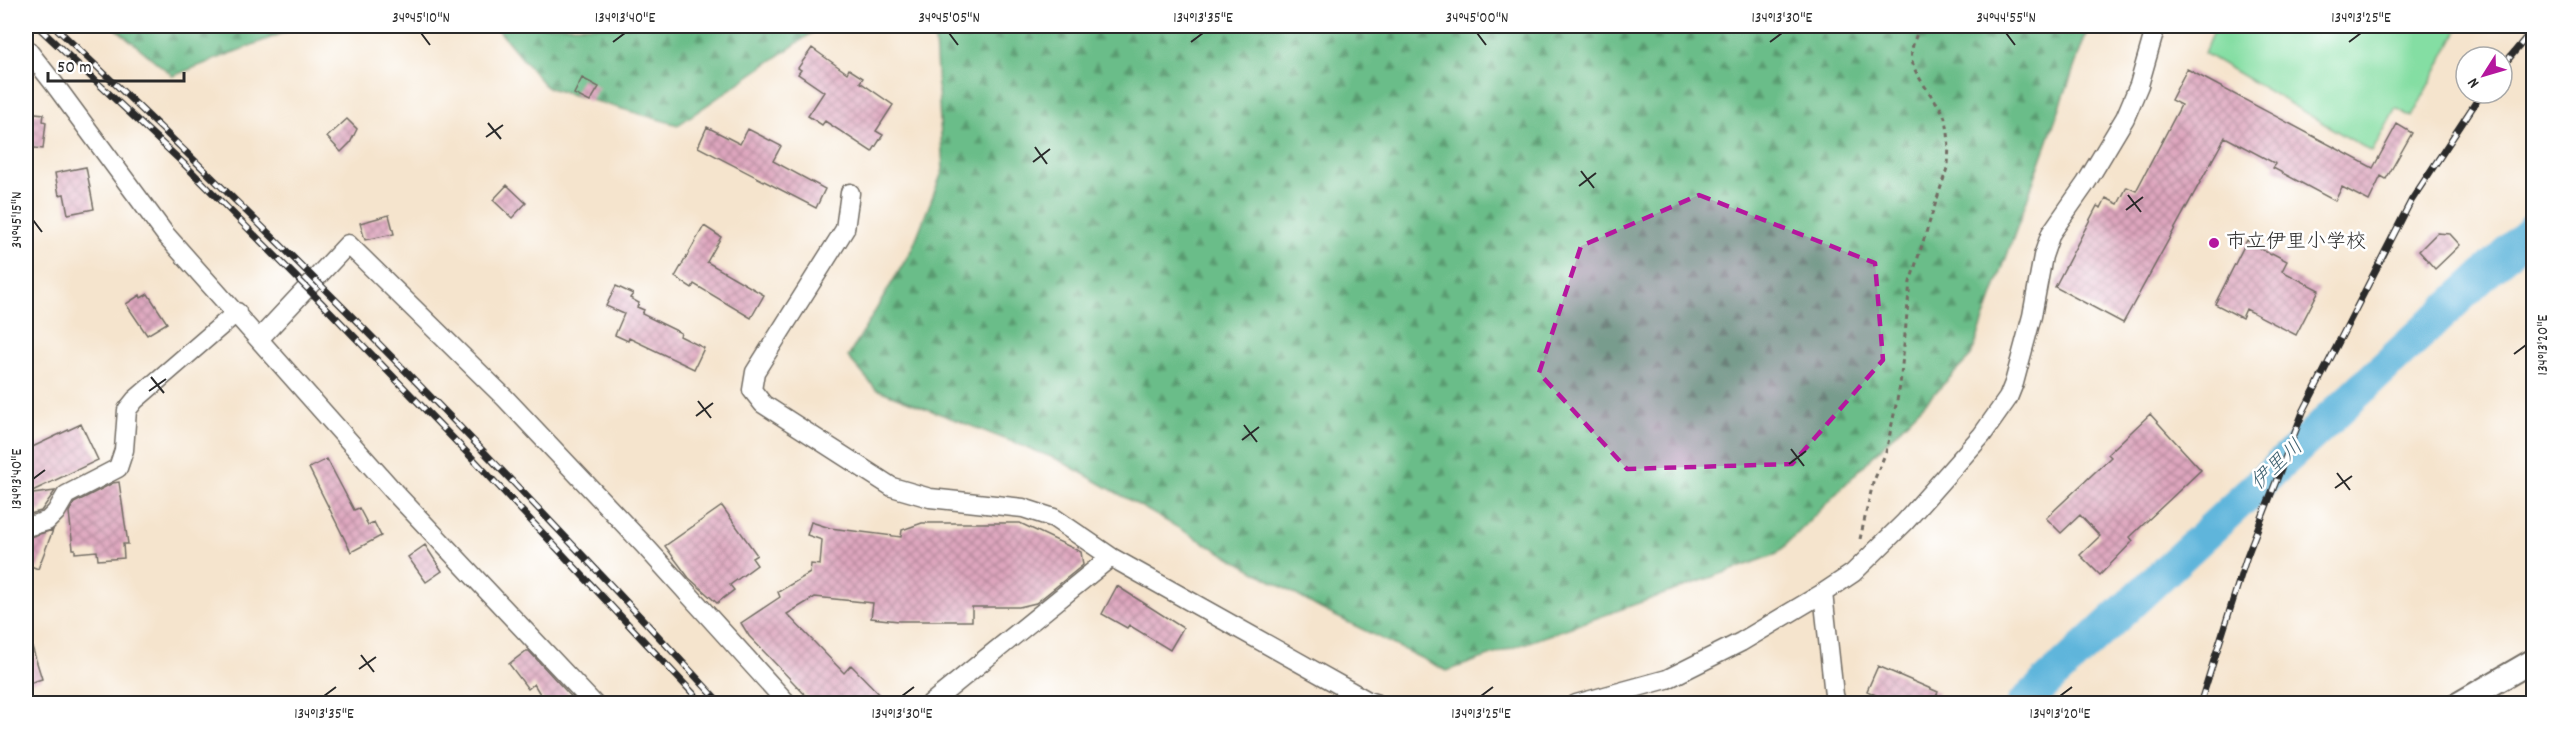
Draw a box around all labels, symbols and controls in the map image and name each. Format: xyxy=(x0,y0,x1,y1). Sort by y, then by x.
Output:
text: 34°45'10"N xyxy=(392,8,450,30)
text: 134°13'40"E xyxy=(595,8,655,30)
text: 34°45'05"N xyxy=(918,8,980,30)
text: 134°13'35"E xyxy=(1173,8,1233,30)
text: 34°45'00"N xyxy=(1446,8,1508,30)
text: 134°13'30"E xyxy=(1752,8,1813,30)
text: 34°44'55"N xyxy=(1976,8,2036,30)
text: 134°13'25"E xyxy=(2331,8,2391,30)
scale bar xyxy=(48,45,184,83)
north arrow xyxy=(2454,45,2514,105)
text: 50 m xyxy=(57,56,92,81)
text: N xyxy=(2462,72,2486,93)
text: 34°45'15"N xyxy=(7,192,29,248)
place label: 市立伊里小学校 xyxy=(2226,229,2366,257)
marker: 市立伊里小学校 xyxy=(2207,236,2221,250)
text: 134°13'20"E xyxy=(2533,314,2555,375)
water label: 伊里川 xyxy=(2245,434,2311,498)
text: 134°13'40"E xyxy=(7,449,29,509)
text: 134°13'35"E xyxy=(294,704,354,726)
text: 134°13'30"E xyxy=(872,704,933,726)
text: 134°13'25"E xyxy=(1451,704,1511,726)
text: 134°13'20"E xyxy=(2030,704,2091,726)

